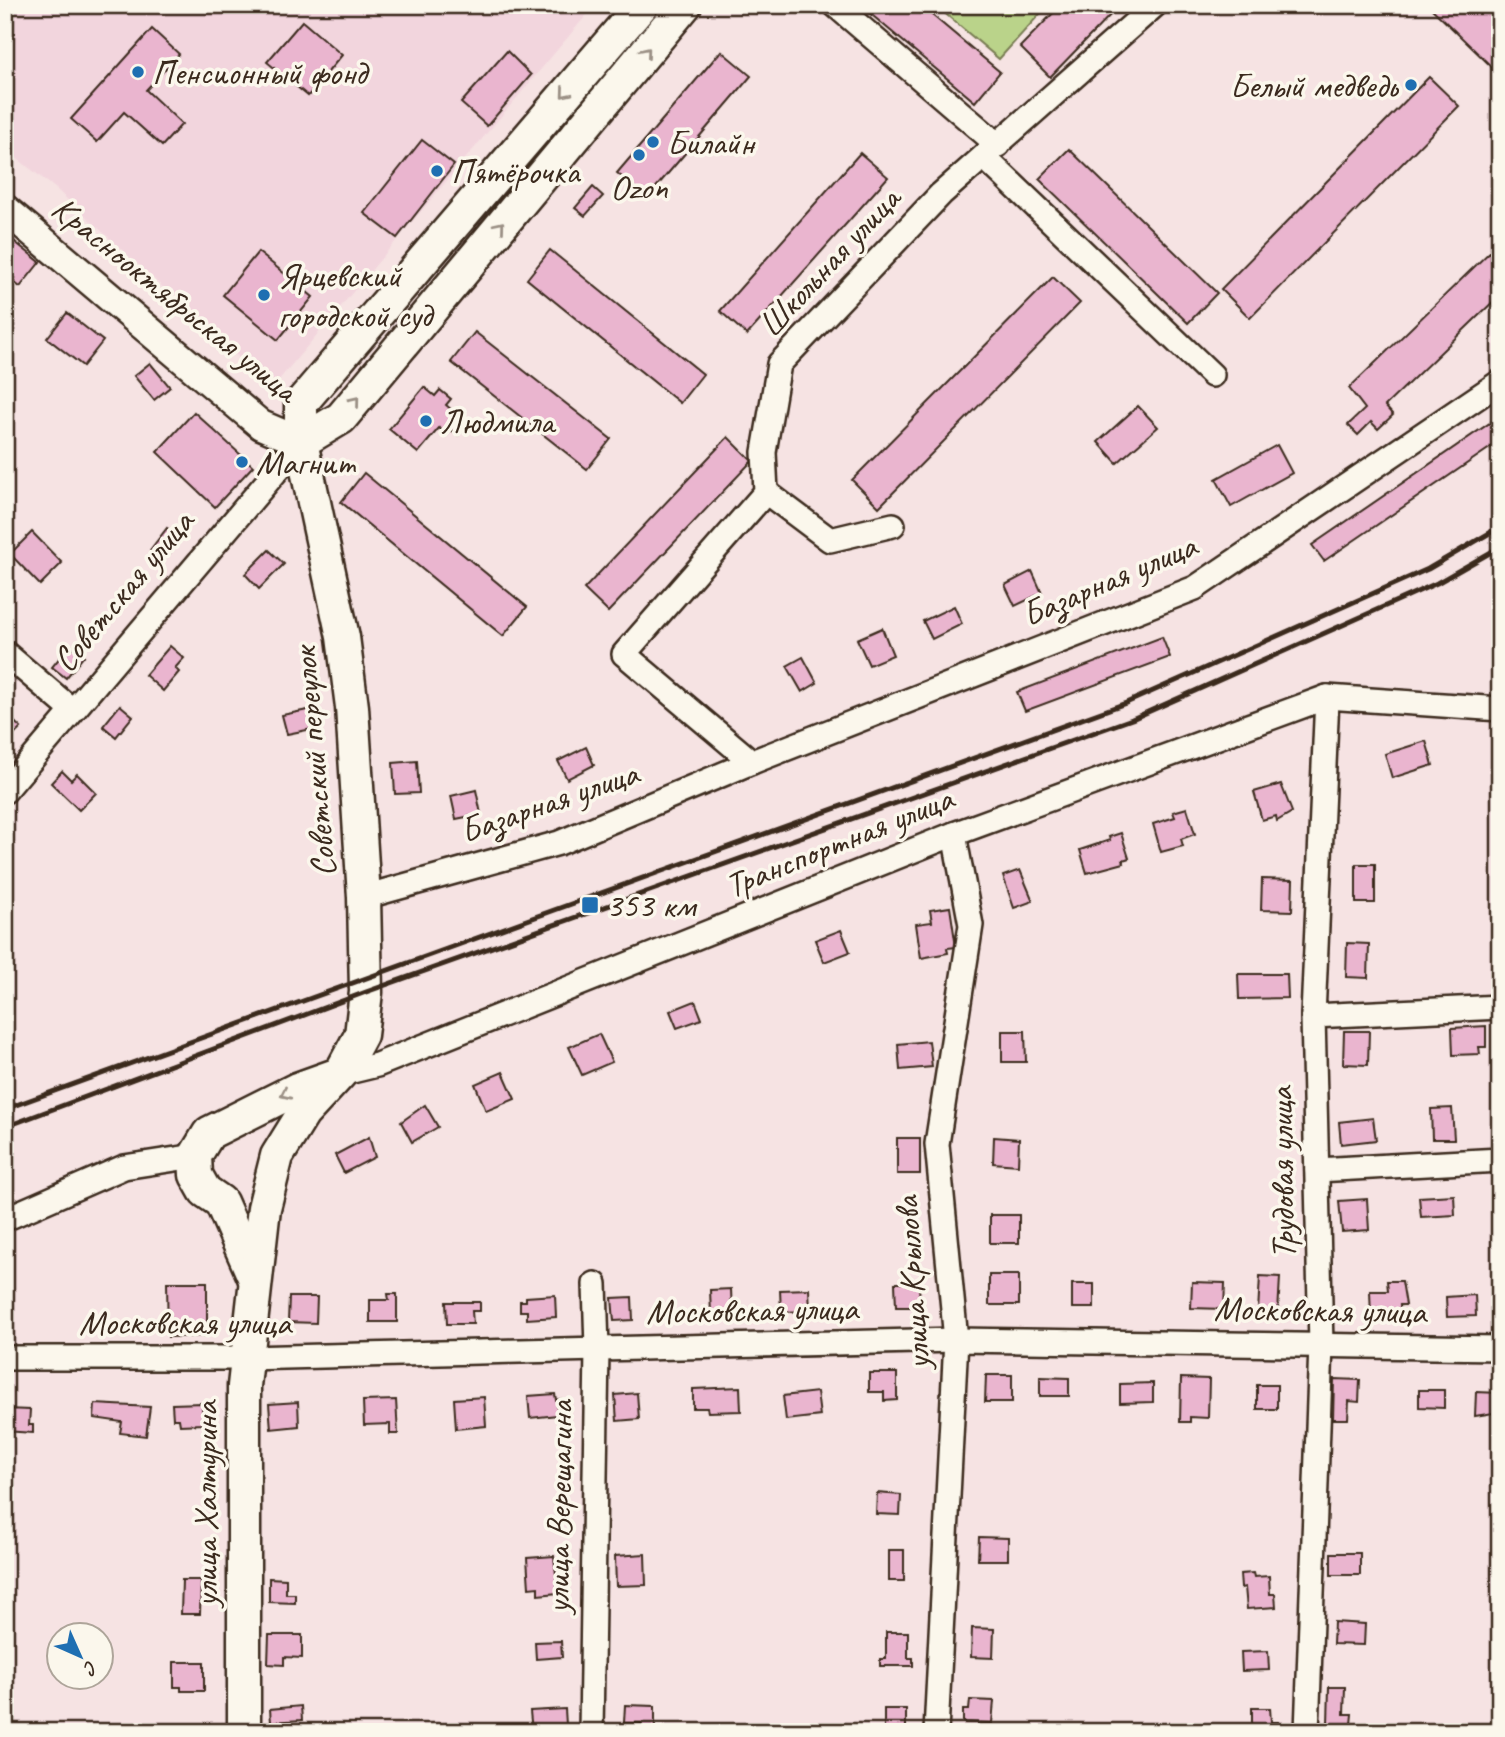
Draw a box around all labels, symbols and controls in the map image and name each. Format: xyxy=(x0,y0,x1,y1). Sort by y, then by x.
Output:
one-way arrow xyxy=(638,48,650,61)
place label: Пенсионный фонд xyxy=(152,50,370,95)
place label: Белый медведь xyxy=(1230,63,1400,108)
marker: Пенсионный фонд xyxy=(130,64,146,80)
marker: Белый медведь xyxy=(1403,77,1419,93)
one-way arrow xyxy=(561,85,573,98)
place label: Билайн xyxy=(667,120,757,165)
marker: Билайн xyxy=(645,134,661,150)
marker: Ozon xyxy=(631,147,647,163)
place label: Пятёрочка xyxy=(451,149,581,194)
marker: Пятёрочка xyxy=(429,163,445,179)
place label: Ozon xyxy=(610,165,668,210)
street label: Школьная улица xyxy=(748,176,912,346)
street label: Краснооктябрьская улица xyxy=(43,186,309,414)
one-way arrow xyxy=(492,222,504,235)
place label: Ярцевский городской суд xyxy=(278,253,435,338)
marker: Ярцевский городской суд xyxy=(256,287,272,303)
one-way arrow xyxy=(346,397,359,409)
place label: Людмила xyxy=(440,399,557,444)
marker: Людмила xyxy=(418,413,434,429)
place label: Магнит xyxy=(256,440,357,485)
marker: Магнит xyxy=(234,454,250,470)
street label: Советская улица xyxy=(42,499,205,681)
street label: Базарная улица xyxy=(1015,522,1206,637)
street label: Советский переулок xyxy=(281,642,346,879)
street label: Базарная улица xyxy=(454,750,647,853)
street label: Транспортная улица xyxy=(719,775,962,908)
place label: 353 км xyxy=(606,883,698,928)
marker: 353 км xyxy=(580,895,600,915)
street label: Трудовая улица xyxy=(1258,1084,1306,1260)
one-way arrow xyxy=(280,1086,292,1100)
street label: улица Крылова xyxy=(883,1193,941,1373)
street label: Московская улица xyxy=(646,1286,861,1334)
street label: Московская улица xyxy=(1214,1286,1429,1334)
street label: Московская улица xyxy=(79,1300,294,1345)
street label: улица Халтурина xyxy=(183,1398,228,1609)
street label: улица Верещагина xyxy=(535,1398,583,1616)
north arrow xyxy=(46,1622,116,1692)
text: С xyxy=(78,1656,103,1681)

